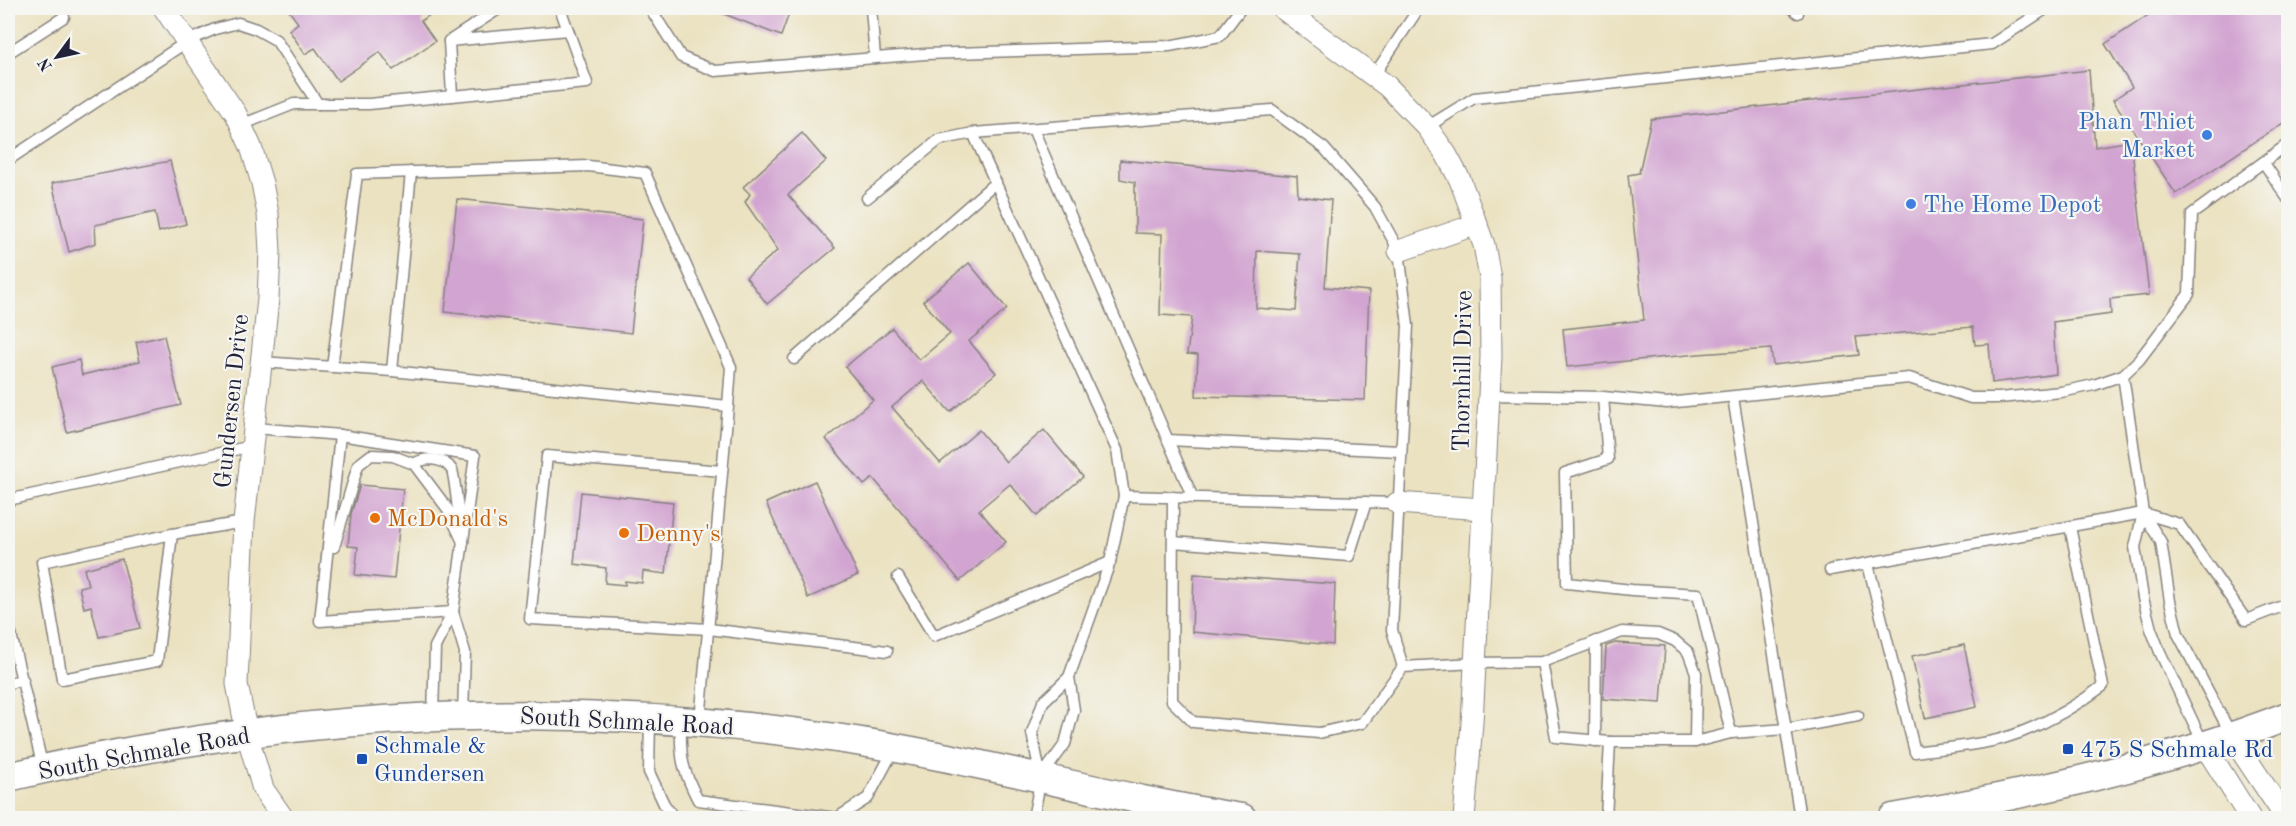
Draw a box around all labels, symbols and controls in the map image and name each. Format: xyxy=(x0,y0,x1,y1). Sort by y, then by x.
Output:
north arrow xyxy=(27,27,87,87)
text: N xyxy=(36,54,56,74)
place label: Phan Thiet Market xyxy=(2078,111,2195,163)
marker: Phan Thiet Market xyxy=(2200,128,2214,142)
place label: The Home Depot xyxy=(1923,194,2101,218)
marker: The Home Depot xyxy=(1904,197,1918,211)
street label: Thornhill Drive xyxy=(1451,290,1477,452)
street label: Gundersen Drive xyxy=(212,313,254,490)
place label: McDonald's xyxy=(387,508,508,532)
marker: McDonald's xyxy=(368,511,382,525)
place label: Denny's xyxy=(636,523,721,547)
marker: Denny's xyxy=(617,526,631,540)
street label: South Schmale Road xyxy=(519,705,735,741)
street label: South Schmale Road xyxy=(36,725,252,785)
place label: Schmale & Gundersen xyxy=(374,735,486,787)
place label: 475 S Schmale Rd xyxy=(2080,739,2273,763)
marker: 475 S Schmale Rd xyxy=(2061,742,2075,756)
marker: Schmale & Gundersen xyxy=(355,752,369,766)

